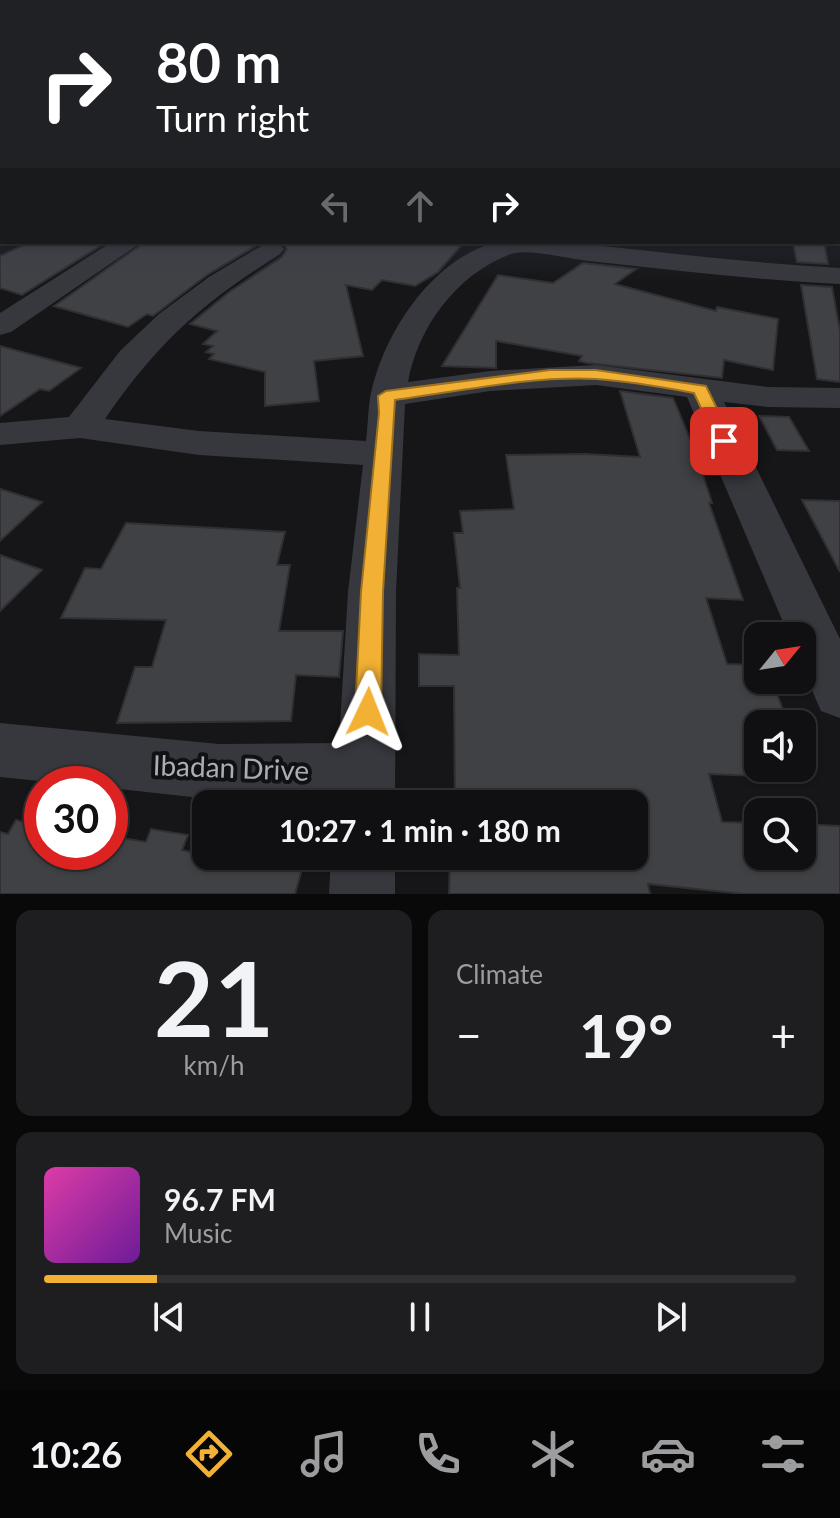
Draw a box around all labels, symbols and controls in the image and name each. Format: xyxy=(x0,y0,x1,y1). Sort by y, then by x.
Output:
text: 80 m xyxy=(156,28,281,95)
icon: right xyxy=(24,32,128,136)
text: Turn right xyxy=(156,96,309,140)
icon: left xyxy=(314,184,358,228)
icon: ahead xyxy=(398,184,442,228)
icon: right xyxy=(482,184,526,228)
pin xyxy=(690,407,758,475)
icon: arrive xyxy=(702,419,746,463)
north arrow xyxy=(744,622,816,694)
map controls xyxy=(744,622,816,870)
position arrow xyxy=(326,670,410,754)
button: sound xyxy=(744,710,816,782)
street label: Ibadan Drive xyxy=(152,747,310,787)
speed limit sign: 30 xyxy=(24,766,128,870)
button: search xyxy=(744,798,816,870)
text: 10:27 · 1 min · 180 m xyxy=(279,812,561,848)
text: 21 xyxy=(154,934,274,1059)
text: Climate xyxy=(456,958,543,990)
text: 19° xyxy=(579,999,673,1071)
text: − xyxy=(456,1009,482,1061)
text: + xyxy=(770,1009,796,1061)
text: km/h xyxy=(184,1049,244,1081)
text: 96.7 FM xyxy=(164,1181,276,1217)
text: Music xyxy=(164,1217,232,1249)
icon: previous xyxy=(147,1295,191,1339)
icon: pause xyxy=(398,1295,442,1339)
icon: next xyxy=(649,1295,693,1339)
icon: directions xyxy=(181,1426,237,1482)
icon: music xyxy=(296,1426,352,1482)
icon: phone xyxy=(410,1426,466,1482)
icon: climate xyxy=(525,1426,581,1482)
icon: car xyxy=(640,1426,696,1482)
icon: filters xyxy=(755,1426,811,1482)
text: 10:26 xyxy=(29,1432,122,1476)

